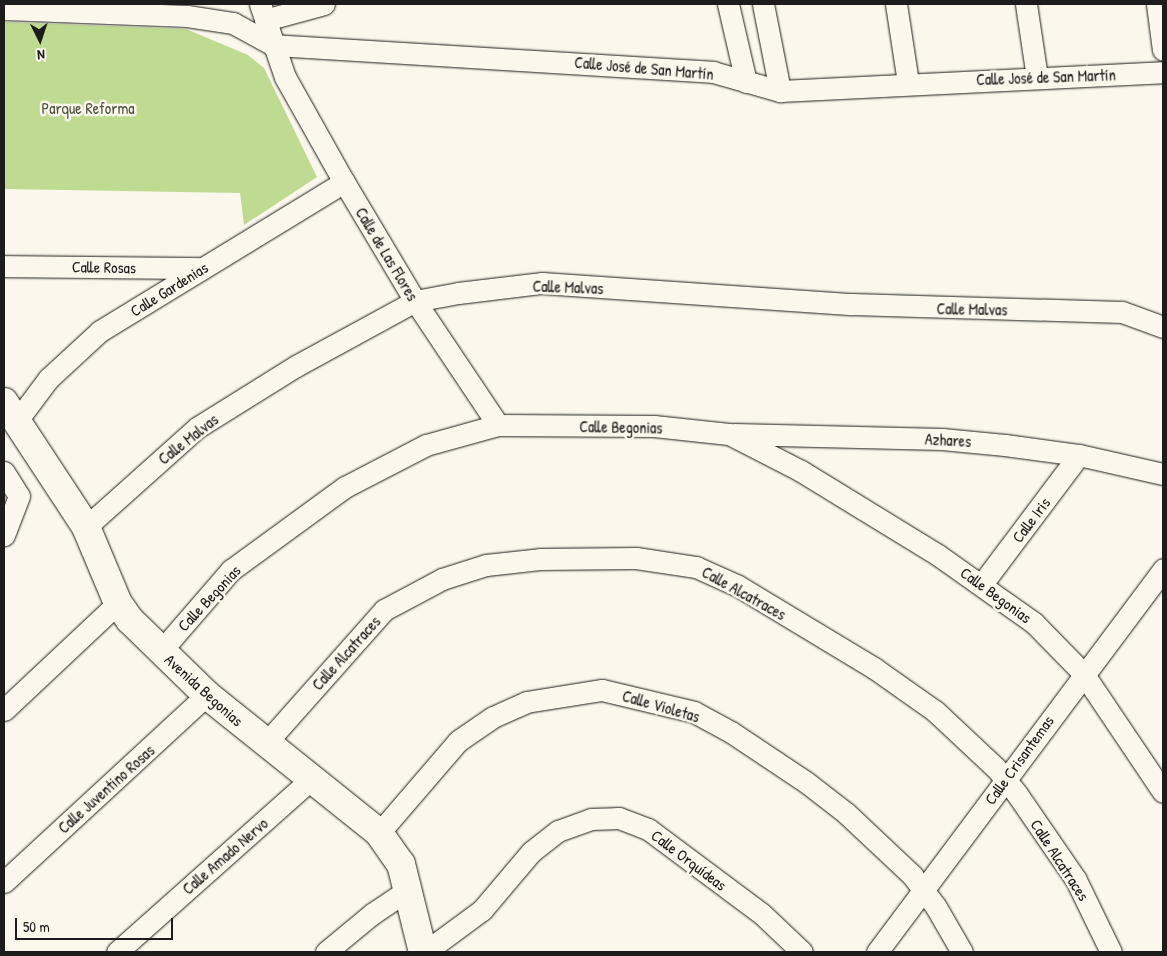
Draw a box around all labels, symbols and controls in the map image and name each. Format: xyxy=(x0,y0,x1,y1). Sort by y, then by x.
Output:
north arrow xyxy=(15,15,65,65)
text: N xyxy=(37,46,45,65)
street label: Calle José de San Martín xyxy=(574,52,714,84)
street label: Calle José de San Martín xyxy=(976,65,1116,89)
park label: Parque Reforma xyxy=(41,98,135,118)
street label: Calle de Las Flores xyxy=(352,204,422,304)
street label: Calle Rosas xyxy=(72,257,136,277)
street label: Calle Gardenias xyxy=(127,258,211,320)
street label: Calle Malvas xyxy=(532,276,604,298)
street label: Calle Malvas xyxy=(936,299,1008,319)
street label: Calle Malvas xyxy=(154,410,222,468)
street label: Calle Begonias xyxy=(579,417,663,437)
street label: Azhares xyxy=(924,429,972,451)
street label: Calle Iris xyxy=(1008,494,1054,546)
street label: Calle Begonias xyxy=(174,561,244,635)
street label: Calle Alcatraces xyxy=(699,562,789,624)
street label: Calle Begonias xyxy=(957,563,1035,627)
street label: Calle Alcatraces xyxy=(308,612,384,694)
street label: Avenida Begonias xyxy=(161,650,247,730)
street label: Calle Violetas xyxy=(620,686,702,726)
street label: Calle Crisantemas xyxy=(980,712,1058,808)
street label: Calle Juventino Rosas xyxy=(54,741,158,837)
street label: Calle Amado Nervo xyxy=(178,814,272,898)
street label: Calle Alcatraces xyxy=(1027,816,1093,904)
street label: Calle Orquídeas xyxy=(647,825,731,895)
scale bar xyxy=(18,908,175,940)
text: 50 m xyxy=(23,916,50,937)

